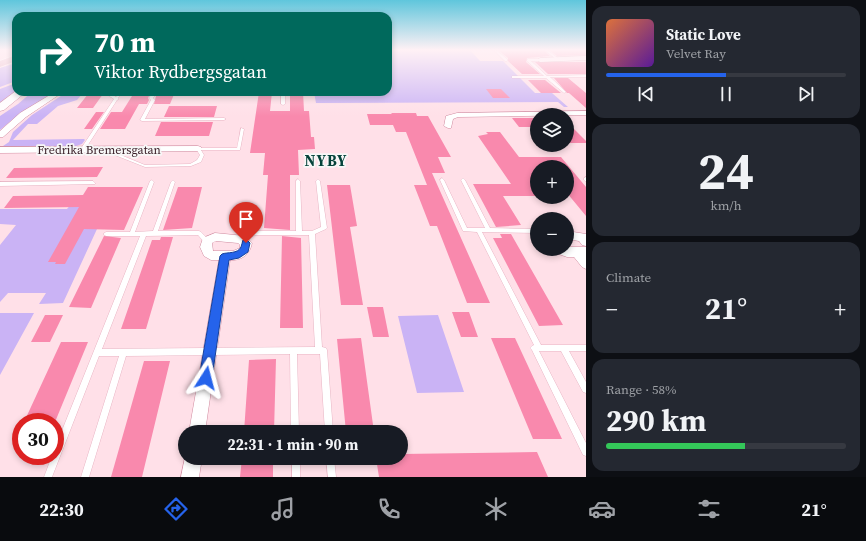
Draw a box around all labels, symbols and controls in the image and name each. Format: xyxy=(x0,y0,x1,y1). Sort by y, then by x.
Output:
text: 70 m xyxy=(94,23,156,61)
text: Static Love xyxy=(666,24,741,45)
icon: right xyxy=(28,28,80,80)
text: Velvet Ray xyxy=(666,45,726,62)
text: Viktor Rydbergsgatan xyxy=(94,59,267,84)
icon: previous xyxy=(635,83,657,105)
icon: pause xyxy=(715,83,737,105)
icon: next xyxy=(795,83,817,105)
map controls xyxy=(530,108,574,256)
button: layers xyxy=(530,108,574,152)
text: 24 xyxy=(698,135,754,206)
street label: Fredrika Bremersgatan xyxy=(37,142,161,158)
district label: NYBY xyxy=(305,150,347,171)
button: + xyxy=(530,160,574,204)
text: km/h xyxy=(711,197,741,214)
pin xyxy=(229,202,263,243)
icon: arrive xyxy=(235,208,257,230)
button: − xyxy=(530,212,574,256)
text: Climate xyxy=(606,269,651,286)
text: 21° xyxy=(705,288,747,329)
text: − xyxy=(606,294,618,324)
text: + xyxy=(834,294,846,324)
position arrow xyxy=(185,357,227,399)
text: Range · 58% xyxy=(606,381,677,398)
text: 290 km xyxy=(606,400,706,441)
speed limit sign: 30 xyxy=(12,413,64,465)
text: 22:31 · 1 min · 90 m xyxy=(228,434,358,455)
icon: directions xyxy=(162,495,190,523)
icon: music xyxy=(269,495,297,523)
icon: phone xyxy=(375,495,403,523)
icon: climate xyxy=(482,495,510,523)
icon: car xyxy=(588,495,616,523)
icon: filters xyxy=(695,495,723,523)
text: 22:30 xyxy=(39,497,84,522)
text: 21° xyxy=(801,497,827,522)

